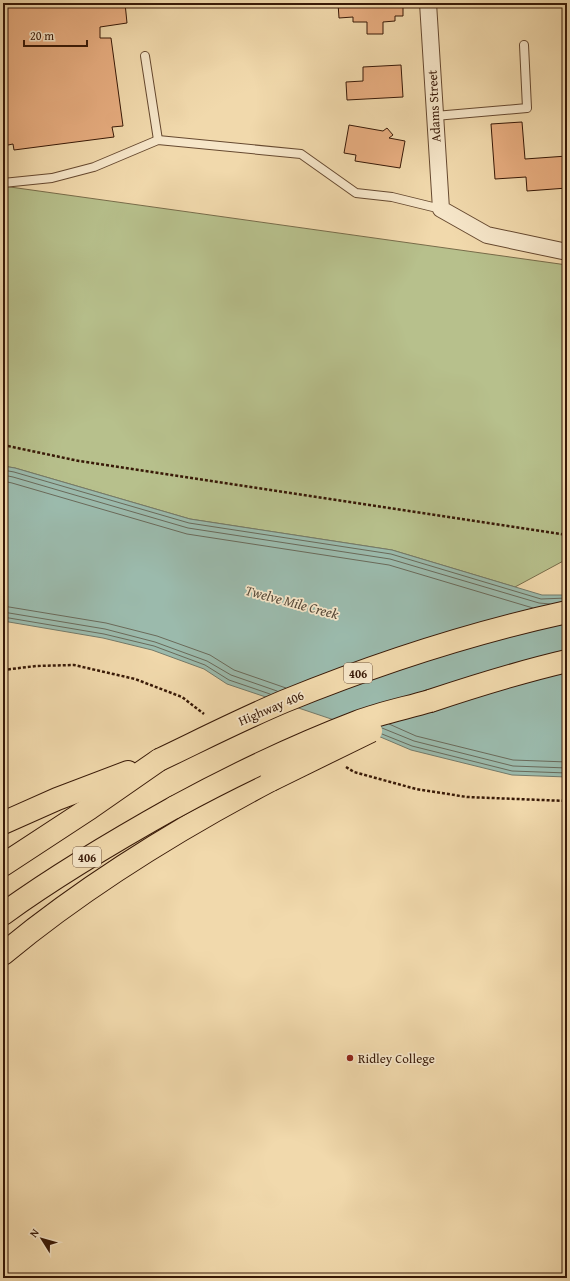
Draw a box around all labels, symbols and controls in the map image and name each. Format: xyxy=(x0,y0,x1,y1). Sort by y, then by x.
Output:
scale bar xyxy=(24,22,87,48)
text: 20 m xyxy=(30,27,54,44)
street label: Adams Street xyxy=(423,69,445,143)
water label: Twelve Mile Creek xyxy=(243,580,341,624)
road number: 406 xyxy=(344,663,372,683)
street label: Highway 406 xyxy=(235,686,307,730)
road number: 406 xyxy=(73,847,101,867)
place label: Ridley College xyxy=(358,1049,435,1068)
marker: Ridley College xyxy=(345,1053,355,1063)
north arrow xyxy=(22,1219,62,1259)
text: N xyxy=(25,1225,43,1241)

